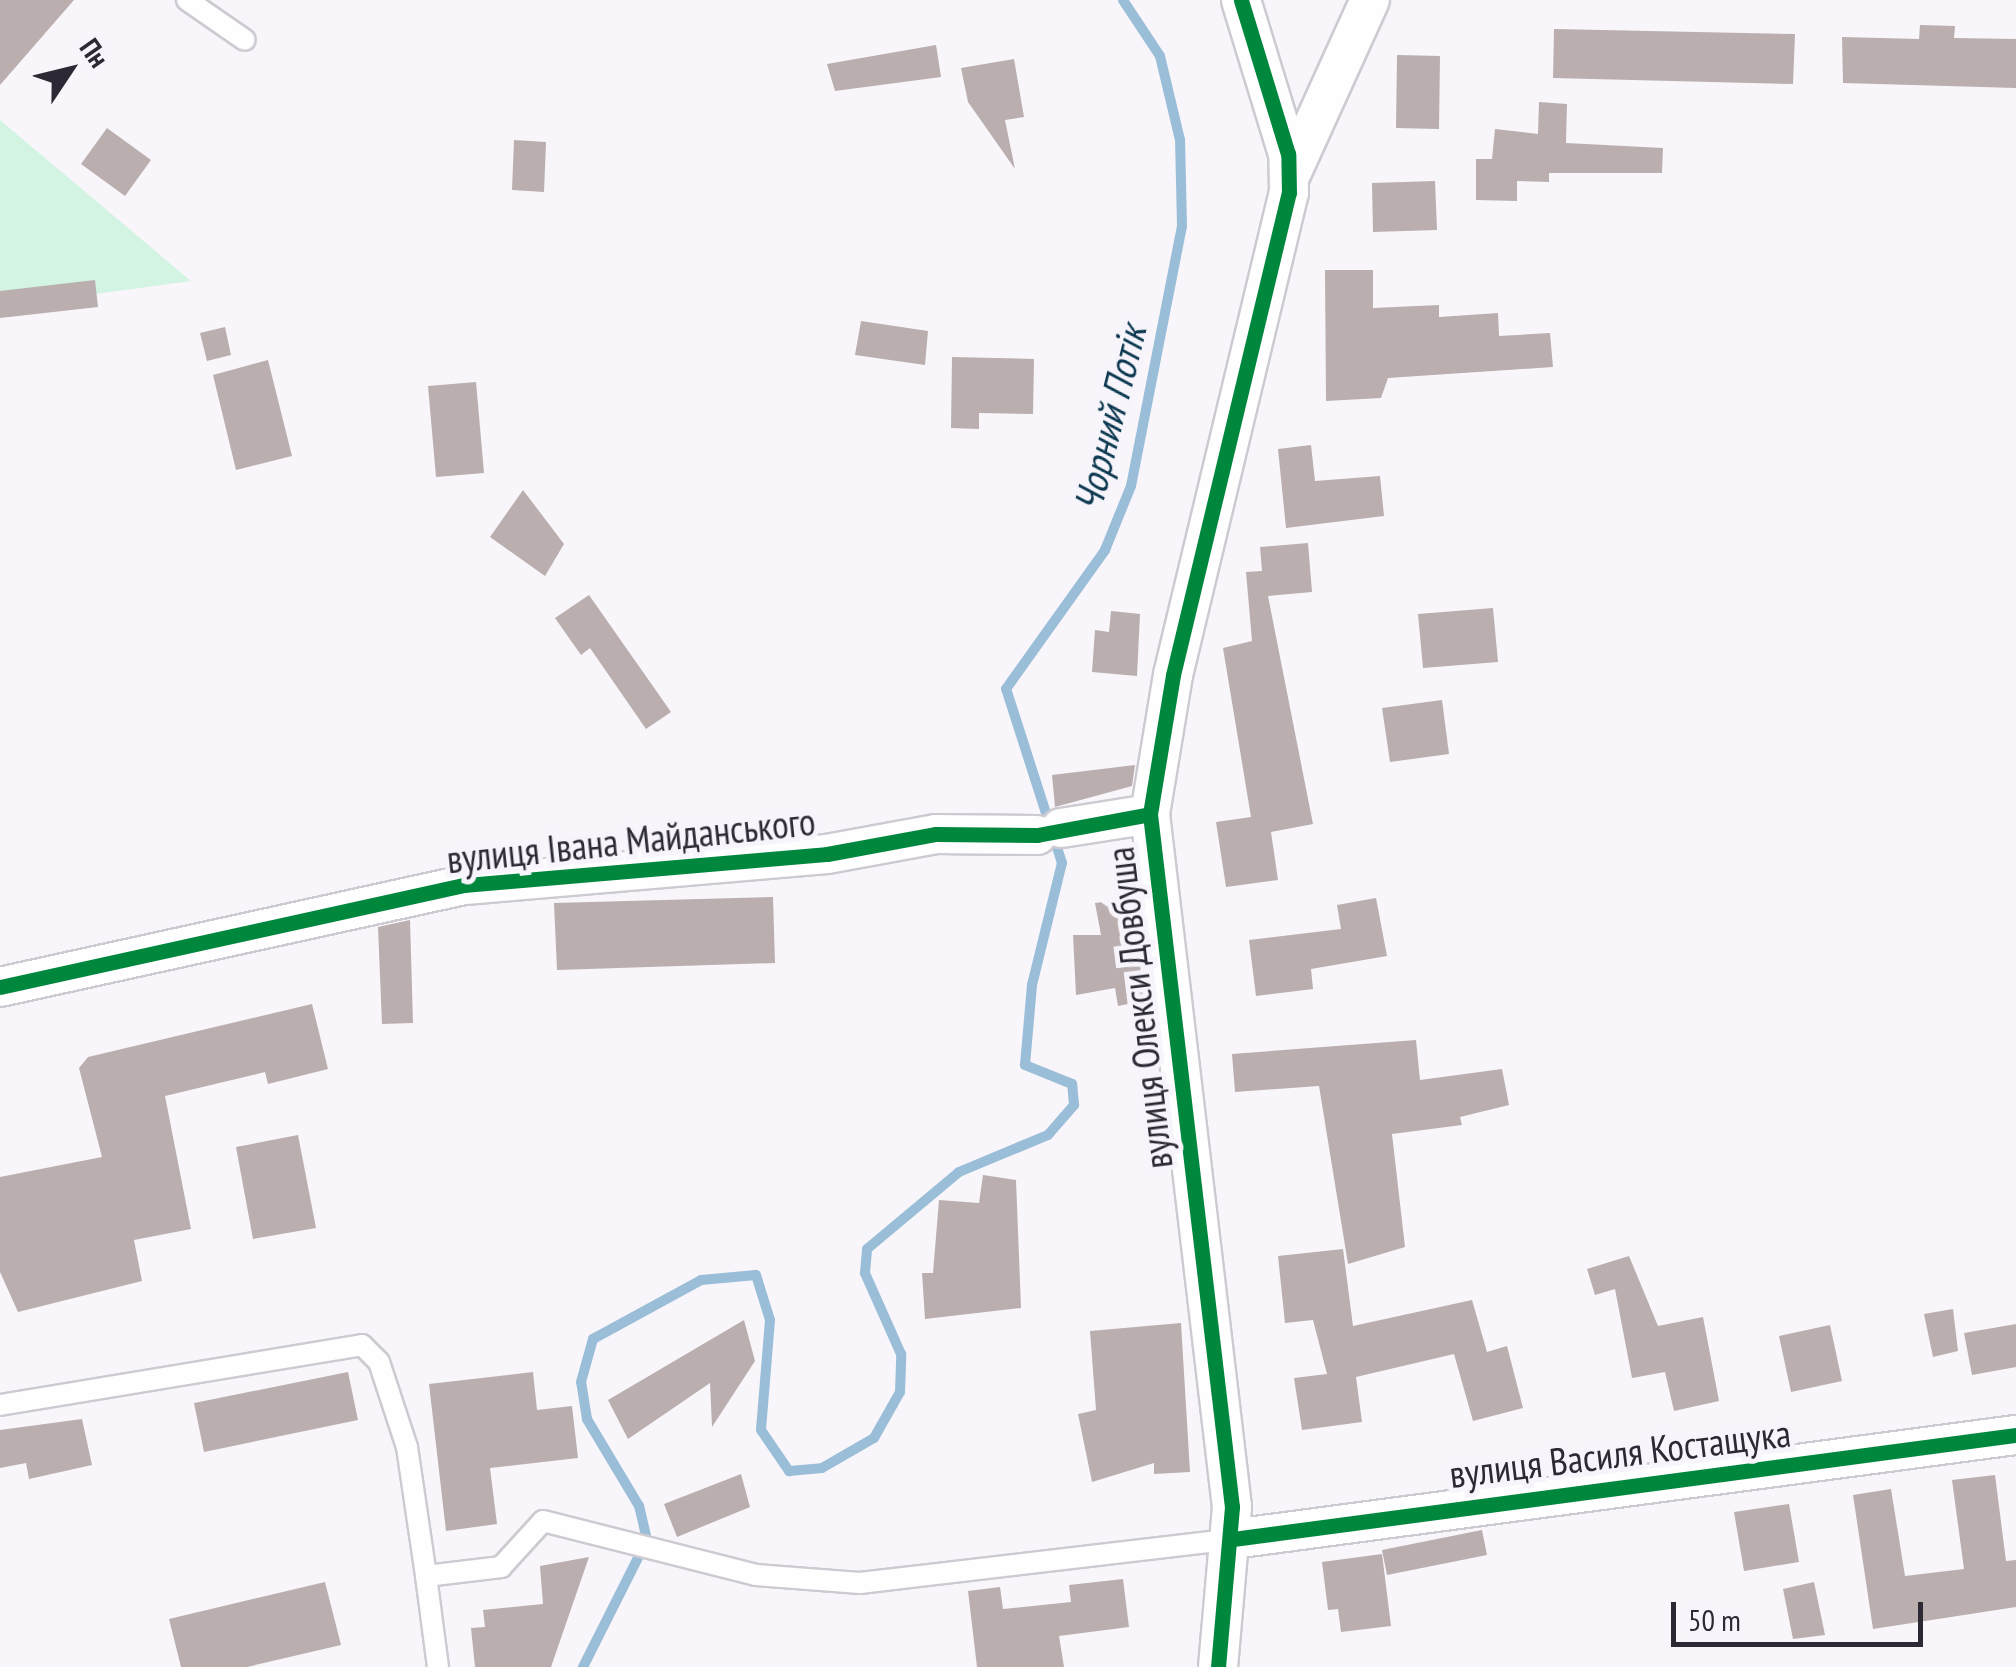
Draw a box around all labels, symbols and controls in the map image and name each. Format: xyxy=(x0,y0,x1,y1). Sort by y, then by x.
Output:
north arrow xyxy=(20,20,120,120)
text: Пн xyxy=(72,31,118,74)
water label: Чорний Потік xyxy=(1063,320,1155,516)
street label: вулиця Івана Майданського xyxy=(444,798,818,882)
street label: вулиця Олекси Довбуша xyxy=(1097,844,1181,1172)
street label: вулиця Василя Костащука xyxy=(1447,1409,1793,1497)
scale bar xyxy=(1676,1582,1928,1644)
text: 50 m xyxy=(1688,1600,1741,1639)

